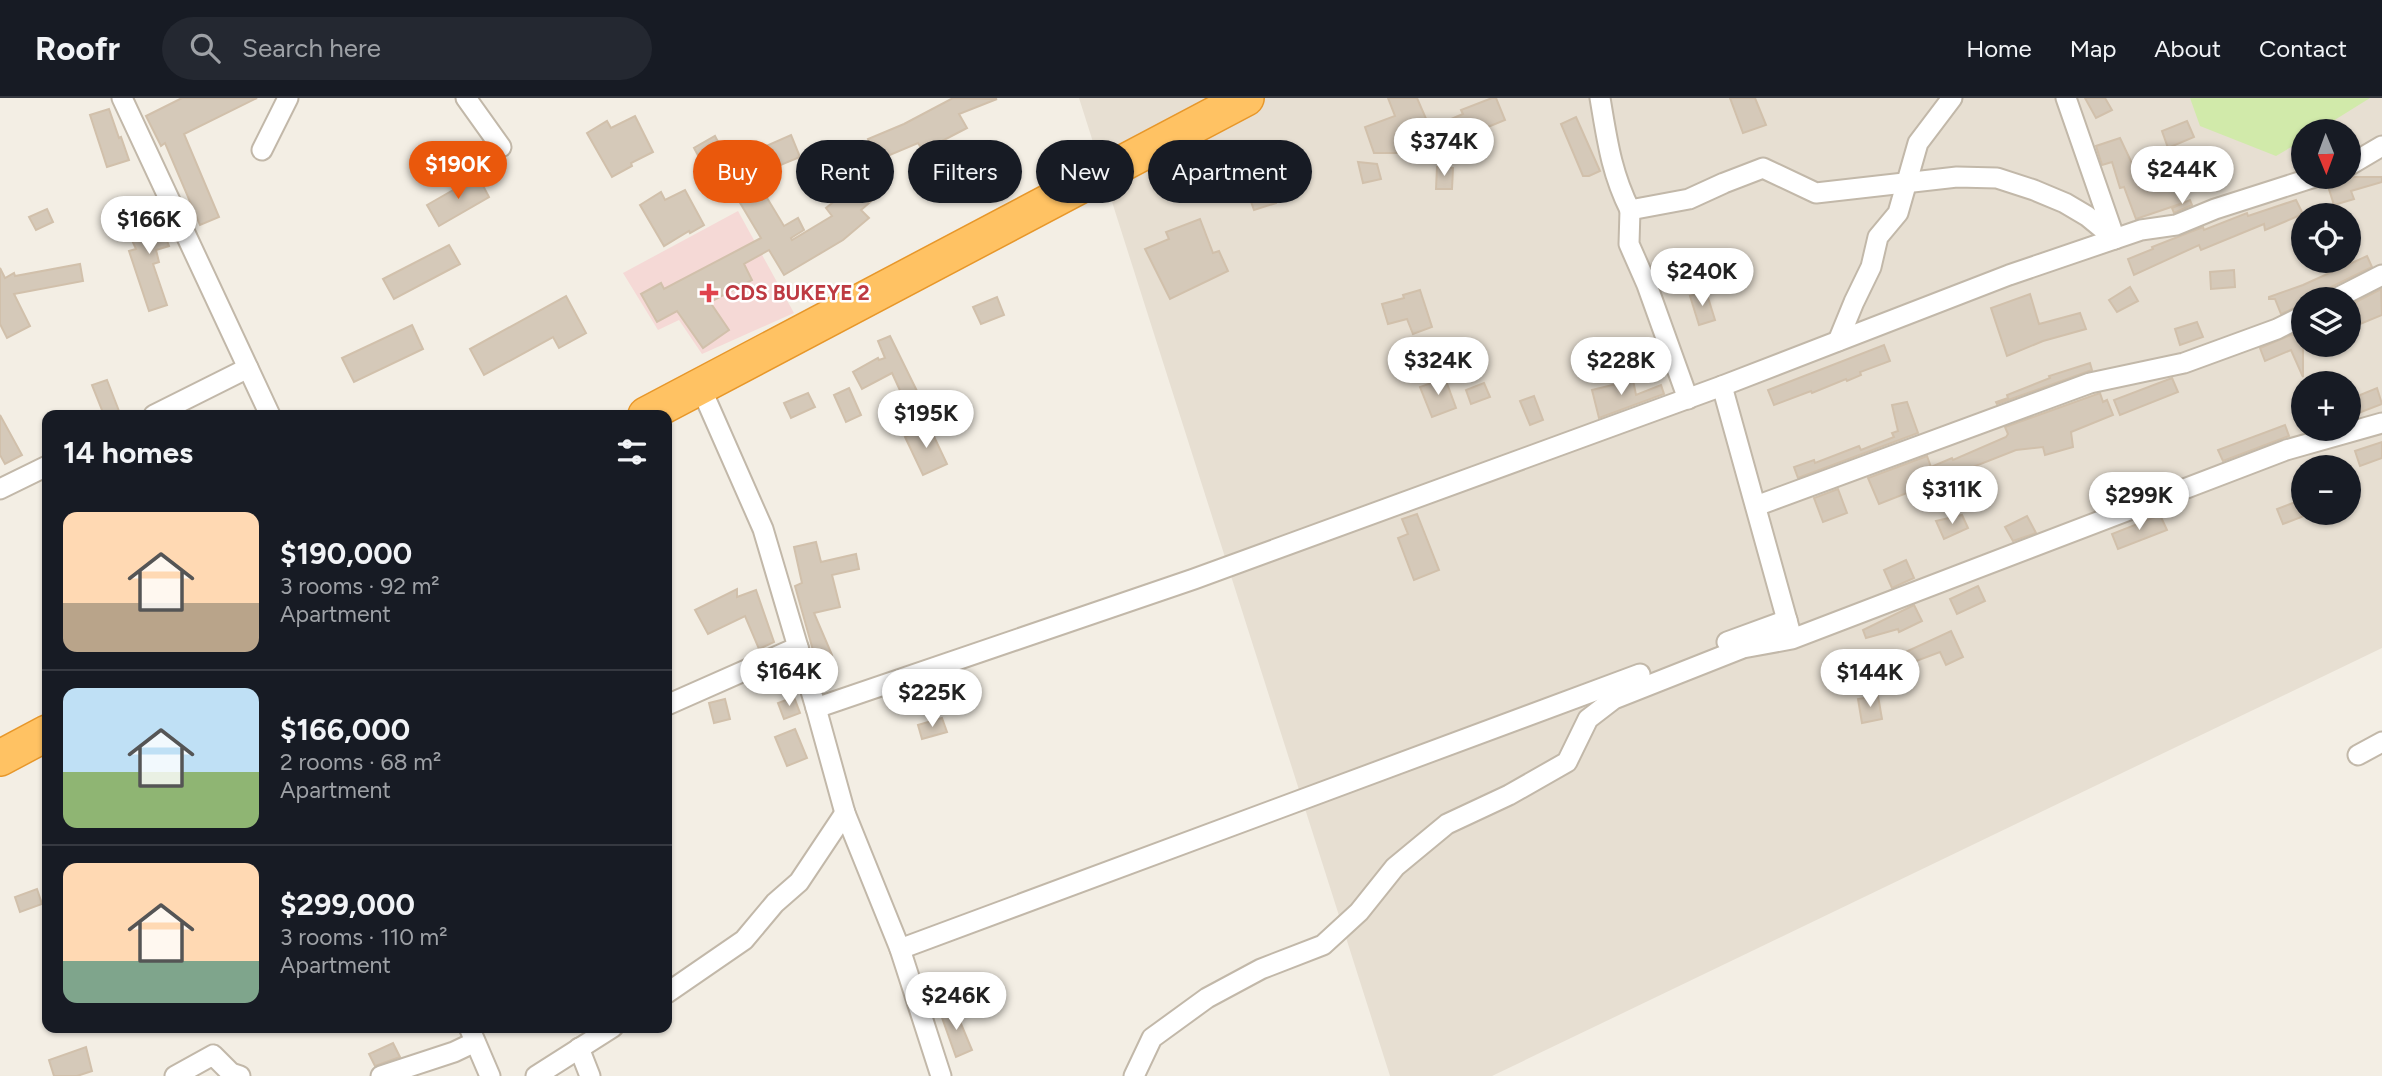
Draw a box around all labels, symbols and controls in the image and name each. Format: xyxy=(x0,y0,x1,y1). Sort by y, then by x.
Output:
search box xyxy=(162,17,652,80)
text: Roofr xyxy=(35,29,120,68)
icon: search xyxy=(186,29,224,67)
text: Search here xyxy=(242,32,381,64)
text: Home xyxy=(1966,34,2032,63)
text: Map xyxy=(2070,34,2116,63)
text: About xyxy=(2154,34,2221,63)
text: Contact xyxy=(2259,34,2347,63)
pin: $374K xyxy=(1395,118,1493,178)
north arrow xyxy=(2291,119,2361,189)
map controls xyxy=(2291,119,2361,525)
text: $374K xyxy=(1410,127,1478,155)
chip: Buy xyxy=(693,140,782,203)
chip: Rent xyxy=(796,140,894,203)
chip: Filters xyxy=(908,140,1022,203)
chip: New xyxy=(1036,140,1134,203)
chip: Apartment xyxy=(1148,140,1312,203)
pin: $190K xyxy=(409,141,507,201)
pin: $244K xyxy=(2133,146,2231,206)
text: $190K xyxy=(425,150,491,178)
text: $244K xyxy=(2147,155,2217,183)
pin: $166K xyxy=(100,197,198,256)
button: locate xyxy=(2291,203,2361,273)
text: $166K xyxy=(117,205,181,233)
pin: $240K xyxy=(1653,248,1751,308)
text: $240K xyxy=(1667,257,1737,285)
place label: CDS BUKEYE 2 xyxy=(725,280,870,305)
marker: CDS BUKEYE 2 xyxy=(699,283,719,303)
button: layers xyxy=(2291,287,2361,357)
pin: $324K xyxy=(1389,338,1487,397)
pin: $228K xyxy=(1572,338,1670,397)
text: $324K xyxy=(1404,346,1472,374)
text: $228K xyxy=(1587,346,1655,374)
button: + xyxy=(2291,371,2361,441)
pin: $195K xyxy=(877,390,975,450)
text: $195K xyxy=(894,399,958,427)
icon: filters xyxy=(613,433,651,471)
text: 14 homes xyxy=(63,434,193,471)
button: − xyxy=(2291,455,2361,525)
pin: $311K xyxy=(1903,466,2001,526)
pin: $299K xyxy=(2090,472,2188,532)
text: $311K xyxy=(1922,475,1982,503)
text: $299K xyxy=(2105,481,2173,509)
text: $190,000 xyxy=(280,535,412,572)
icon: home xyxy=(119,540,203,624)
text: 3 rooms · 92 m² xyxy=(280,572,440,600)
text: Apartment xyxy=(280,600,391,628)
pin: $164K xyxy=(740,648,838,708)
pin: $144K xyxy=(1821,650,1919,709)
text: $164K xyxy=(756,657,822,685)
text: $144K xyxy=(1837,658,1903,686)
pin: $225K xyxy=(883,670,981,729)
text: $225K xyxy=(898,678,966,706)
text: $166,000 xyxy=(280,711,410,748)
icon: home xyxy=(119,716,203,800)
text: 2 rooms · 68 m² xyxy=(280,748,441,776)
text: Apartment xyxy=(280,776,391,804)
text: $299,000 xyxy=(280,886,415,923)
icon: home xyxy=(119,891,203,975)
text: 3 rooms · 110 m² xyxy=(280,923,447,951)
text: Apartment xyxy=(280,951,391,979)
pin: $246K xyxy=(907,972,1005,1032)
text: $246K xyxy=(921,981,991,1009)

